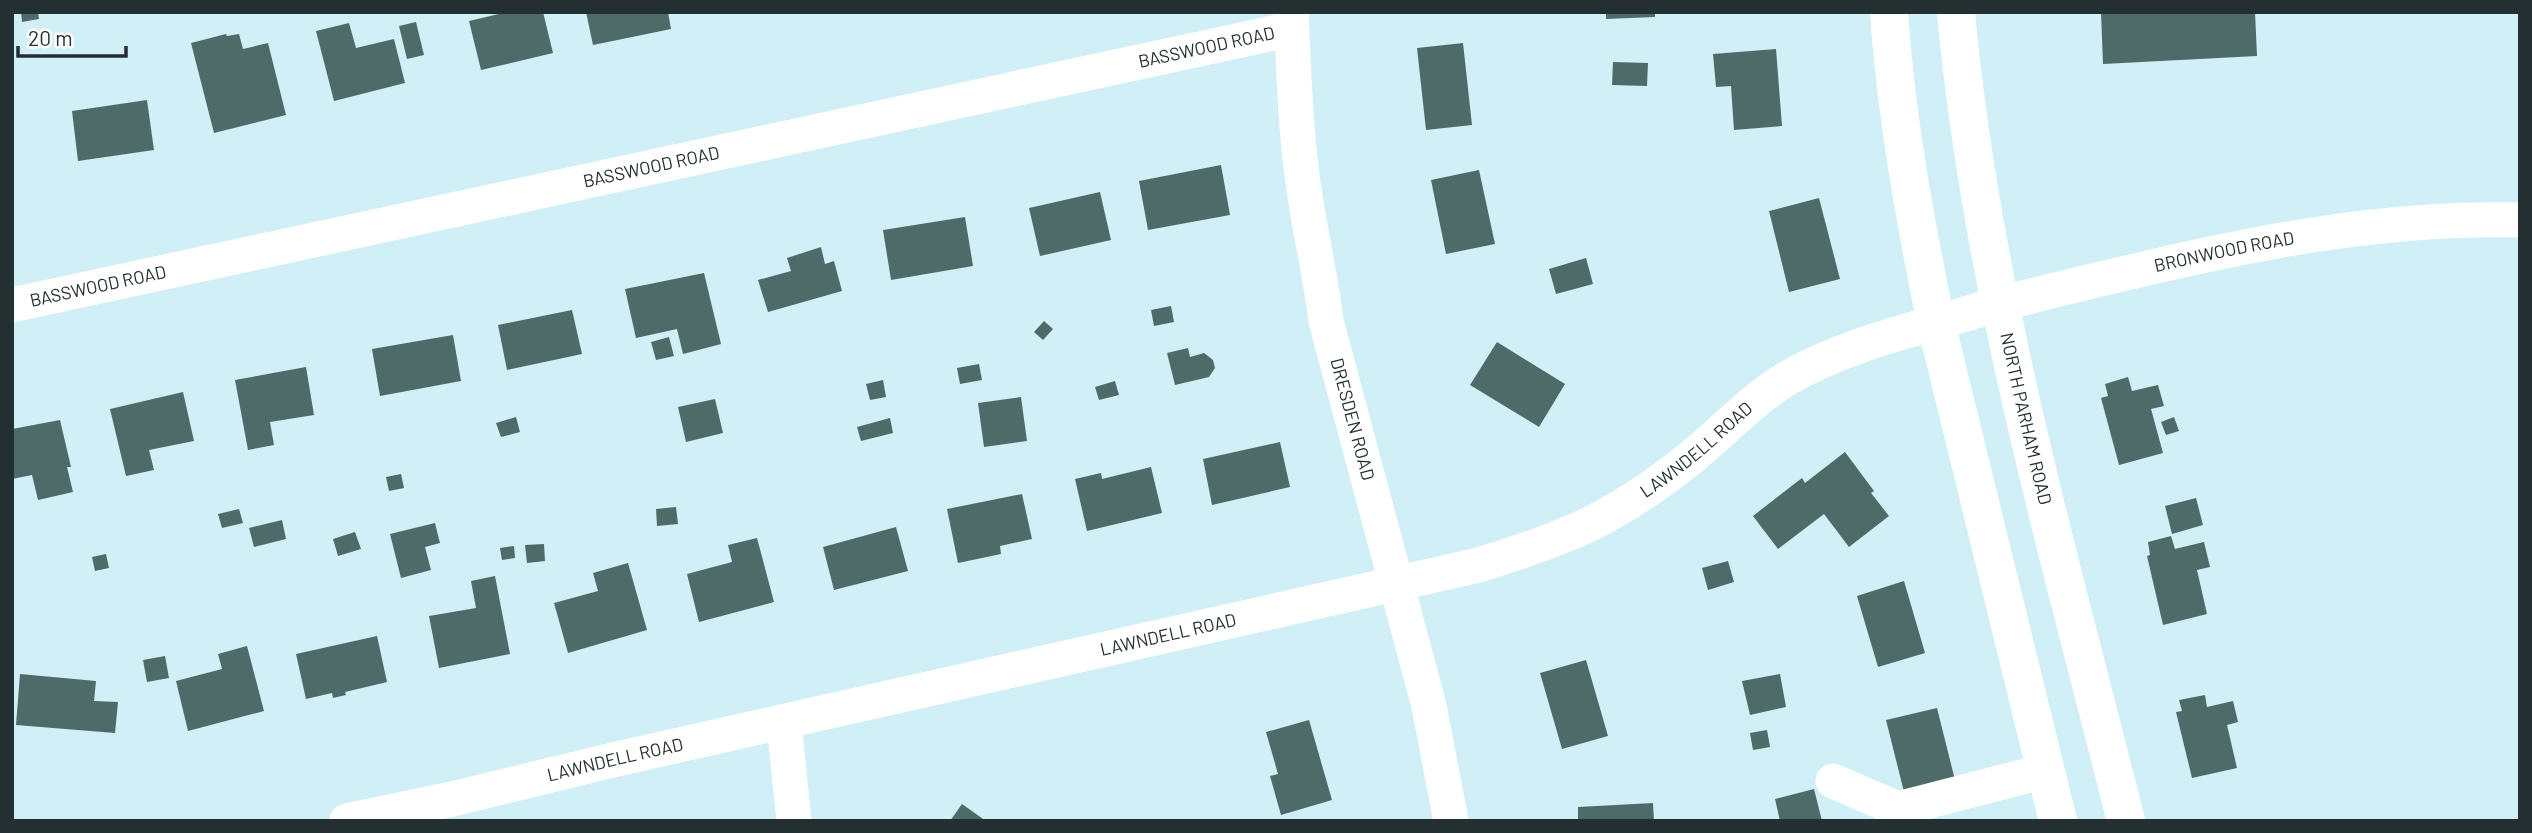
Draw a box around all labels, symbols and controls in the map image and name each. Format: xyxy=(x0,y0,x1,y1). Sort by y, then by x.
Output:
scale bar xyxy=(18,14,126,58)
street label: BASSWOOD ROAD xyxy=(1136,21,1277,72)
text: 20 m xyxy=(28,25,73,50)
street label: BASSWOOD ROAD xyxy=(581,141,721,192)
street label: BRONWOOD ROAD xyxy=(2152,226,2296,276)
street label: BASSWOOD ROAD xyxy=(28,260,168,311)
street label: NORTH PARHAM ROAD xyxy=(1996,331,2057,507)
street label: DRESDEN ROAD xyxy=(1326,355,1380,482)
street label: LAWNDELL ROAD xyxy=(1636,397,1756,502)
street label: LAWNDELL ROAD xyxy=(1098,608,1238,660)
street label: LAWNDELL ROAD xyxy=(545,732,685,786)

